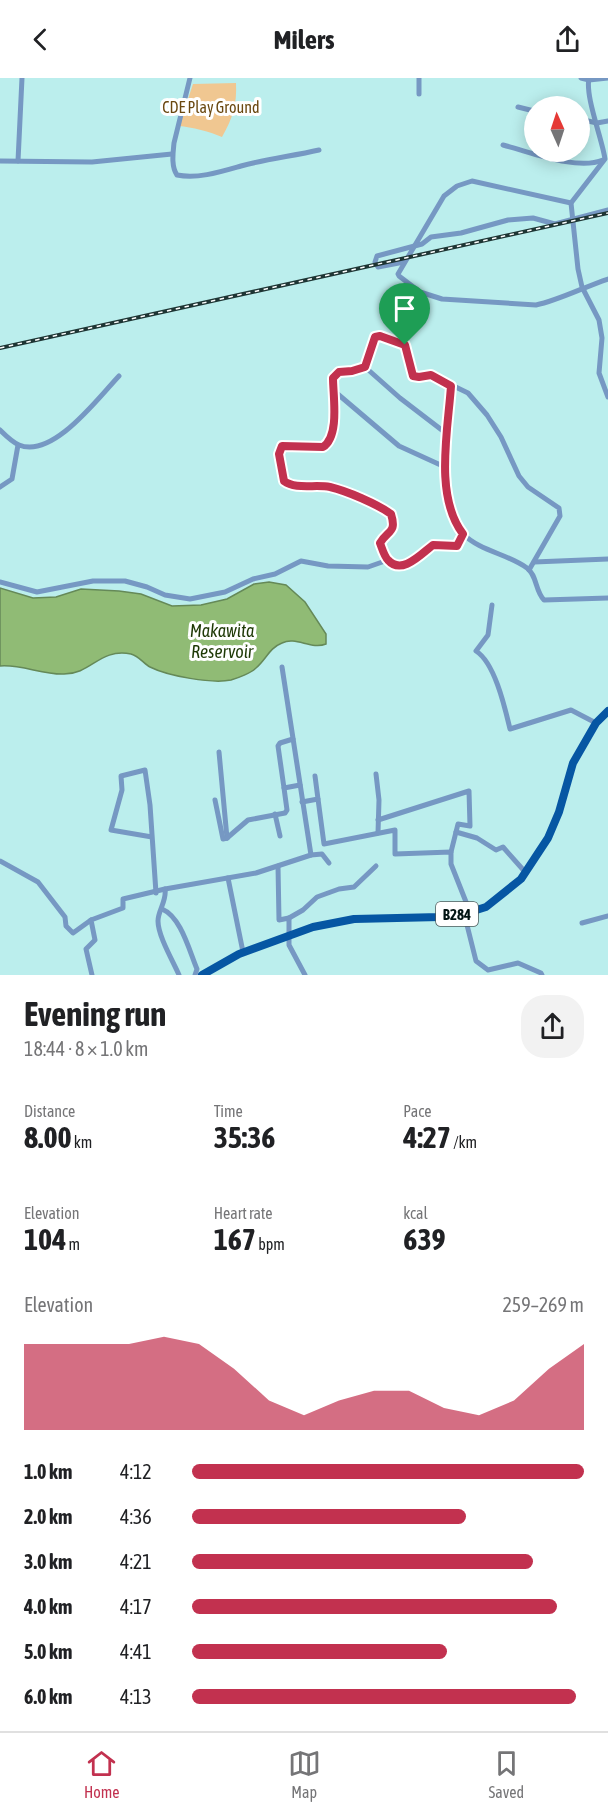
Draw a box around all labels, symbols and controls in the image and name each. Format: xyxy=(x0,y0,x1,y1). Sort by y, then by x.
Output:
icon: back xyxy=(24,23,57,56)
icon: share xyxy=(551,23,584,56)
text: Milers xyxy=(274,24,334,55)
north arrow xyxy=(524,96,590,162)
map controls xyxy=(524,96,590,162)
park label: CDE Play Ground xyxy=(162,98,260,117)
pin xyxy=(379,283,430,345)
icon: arrive xyxy=(388,292,421,325)
water label: Makawita Reservoir xyxy=(190,620,255,662)
road number: B284 xyxy=(436,902,478,926)
text: Evening run xyxy=(24,995,166,1033)
button: share xyxy=(521,995,584,1058)
text: 18:44 · 8 × 1.0 km xyxy=(24,1037,149,1060)
text: Distance xyxy=(24,1102,75,1120)
text: Time xyxy=(214,1102,243,1120)
text: Pace xyxy=(403,1102,431,1120)
text: 8.00 xyxy=(24,1120,72,1154)
text: 35:36 xyxy=(214,1120,275,1154)
text: 4:27 xyxy=(403,1120,451,1154)
text: km xyxy=(72,1133,92,1151)
text: /km xyxy=(451,1133,477,1151)
text: Elevation xyxy=(24,1204,79,1222)
text: Heart rate xyxy=(214,1204,273,1222)
text: kcal xyxy=(403,1204,428,1222)
text: 104 xyxy=(24,1222,66,1256)
text: 167 xyxy=(214,1222,256,1256)
text: 639 xyxy=(403,1222,446,1256)
text: m xyxy=(66,1235,80,1253)
text: bpm xyxy=(256,1235,285,1253)
text: Elevation xyxy=(24,1293,93,1316)
text: 259–269 m xyxy=(502,1293,584,1316)
text: 1.0 km xyxy=(24,1460,72,1483)
text: 4:12 xyxy=(120,1460,152,1483)
text: 2.0 km xyxy=(24,1505,72,1528)
text: 4:36 xyxy=(120,1505,152,1528)
text: 3.0 km xyxy=(24,1550,72,1573)
text: 4:21 xyxy=(120,1550,152,1573)
text: 4.0 km xyxy=(24,1595,72,1618)
text: 4:17 xyxy=(120,1595,152,1618)
text: 5.0 km xyxy=(24,1640,72,1663)
text: 4:41 xyxy=(120,1640,152,1663)
text: 6.0 km xyxy=(24,1685,72,1708)
text: 4:13 xyxy=(120,1685,152,1708)
tab: Home xyxy=(84,1747,120,1801)
tab: Map xyxy=(288,1747,321,1801)
tab: Saved xyxy=(489,1747,524,1801)

